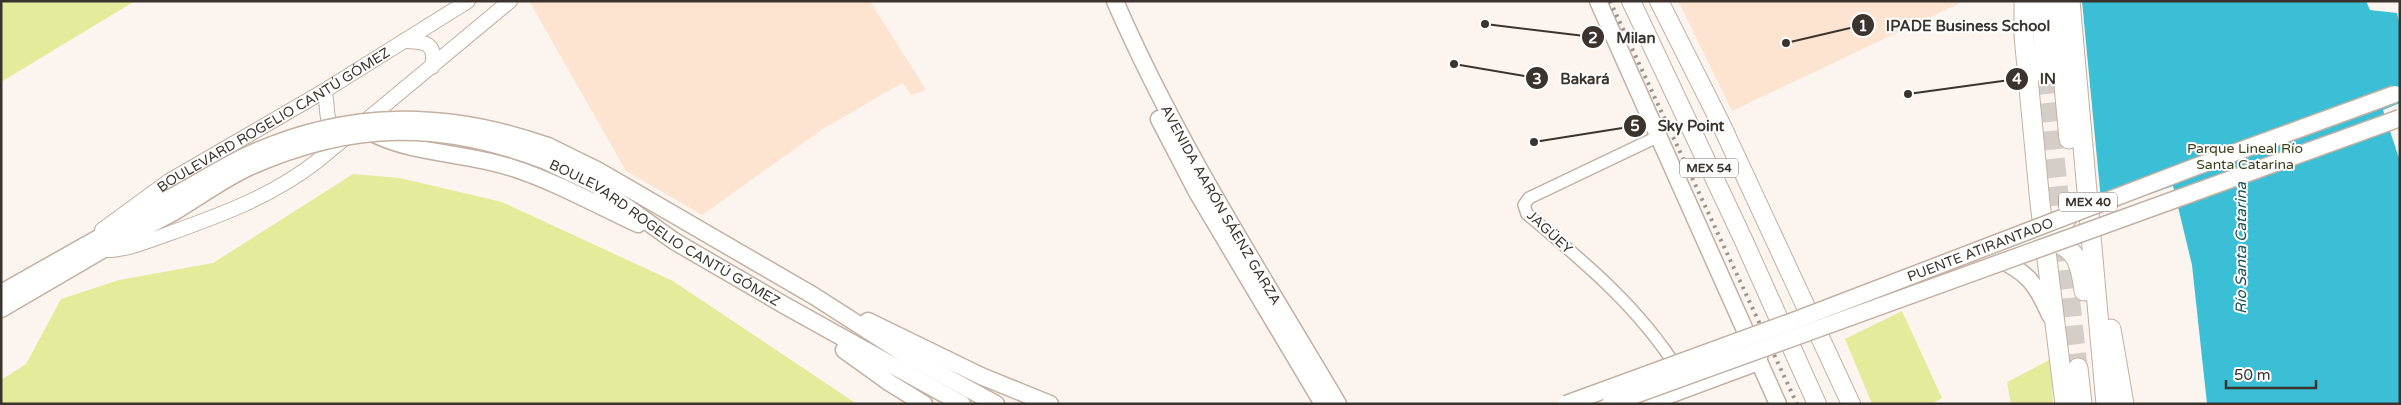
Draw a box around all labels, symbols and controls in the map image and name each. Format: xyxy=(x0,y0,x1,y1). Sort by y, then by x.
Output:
callout: IPADE Business School xyxy=(1851,10,2060,40)
text: 1 xyxy=(1858,17,1868,35)
text: IPADE Business School xyxy=(1886,17,2050,35)
callout: Milan xyxy=(1581,22,1665,52)
text: 2 xyxy=(1588,29,1598,47)
text: Milan xyxy=(1616,29,1656,47)
street label: BOULEVARD ROGELIO CANTÚ GÓMEZ xyxy=(154,44,393,196)
callout: Bakará xyxy=(1525,63,1619,93)
callout: IN xyxy=(2005,64,2066,94)
text: 3 xyxy=(1532,70,1542,88)
text: Bakará xyxy=(1560,70,1610,88)
text: 4 xyxy=(2012,70,2022,88)
text: IN xyxy=(2040,70,2056,88)
street label: AVENIDA AARÓN SÁENZ GARZA xyxy=(1157,102,1285,308)
callout: Sky Point xyxy=(1622,111,1734,141)
text: 5 xyxy=(1630,117,1640,135)
text: Sky Point xyxy=(1658,117,1725,136)
park label: Parque Lineal Río Santa Catarina xyxy=(2187,140,2303,173)
street label: BOULEVARD ROGELIO CANTÚ GÓMEZ xyxy=(547,156,783,310)
road number: MEX 54 xyxy=(1680,158,1738,178)
water label: Río Santa Catarina xyxy=(2232,181,2250,314)
road number: MEX 40 xyxy=(2059,192,2117,212)
street label: JAGÜEY xyxy=(1523,207,1576,258)
street label: PUENTE ATIRANTADO xyxy=(1905,214,2056,286)
scale bar xyxy=(2226,358,2316,390)
text: 50 m xyxy=(2234,366,2271,384)

